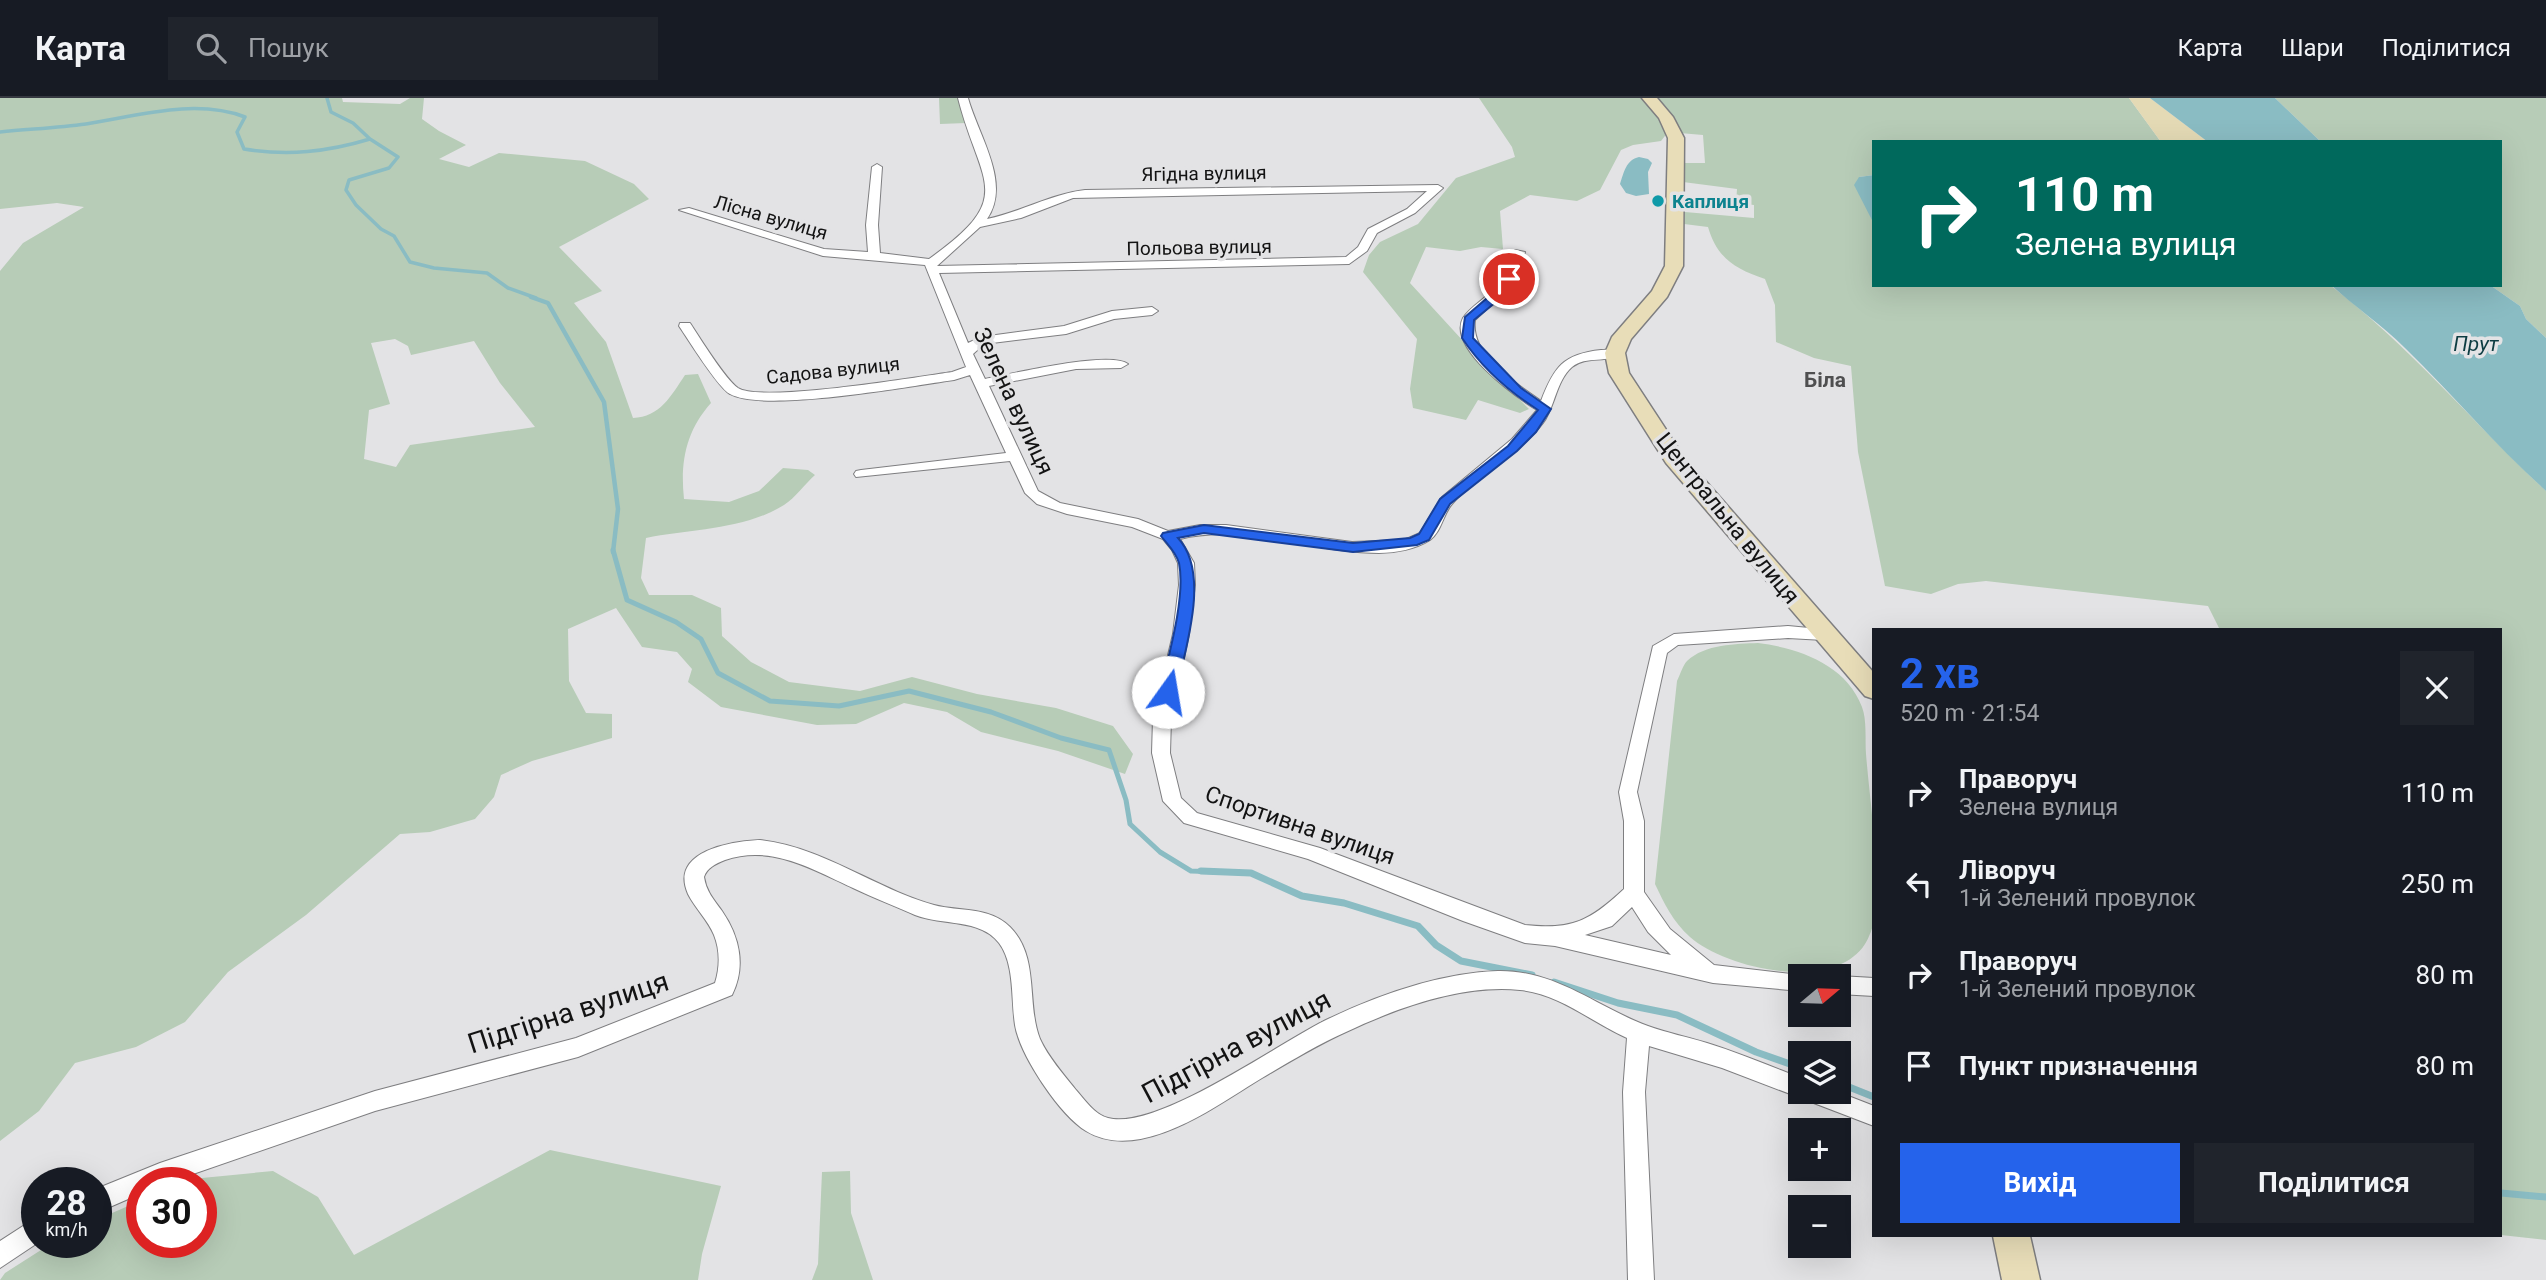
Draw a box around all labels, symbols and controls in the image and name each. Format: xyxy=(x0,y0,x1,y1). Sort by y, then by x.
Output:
search box xyxy=(168,17,658,80)
text: Карта xyxy=(35,29,126,68)
icon: search xyxy=(192,29,230,67)
text: Пошук xyxy=(248,33,329,63)
text: Карта xyxy=(2177,34,2243,62)
text: Шари xyxy=(2281,34,2344,62)
text: Поділитися xyxy=(2382,34,2511,62)
street label: Ягідна вулиця xyxy=(1141,161,1267,186)
text: 110 m xyxy=(2015,166,2154,223)
icon: right xyxy=(1900,168,1991,259)
street label: Лісна вулиця xyxy=(711,190,830,245)
place label: Каплиця xyxy=(1672,190,1749,213)
marker: Каплиця xyxy=(1650,193,1666,209)
text: Зелена вулиця xyxy=(2015,225,2237,263)
street label: Польова вулиця xyxy=(1126,235,1272,260)
pin xyxy=(1479,249,1539,309)
icon: arrive xyxy=(1490,260,1528,298)
street label: Зелена вулиця xyxy=(968,323,1059,479)
water label: Прут xyxy=(2453,332,2500,356)
street label: Садова вулиця xyxy=(765,352,901,389)
district label: Біла xyxy=(1804,368,1846,392)
street label: Центральна вулиця xyxy=(1650,427,1805,609)
text: 2 хв xyxy=(1900,649,1980,698)
button: close xyxy=(2400,651,2474,725)
position arrow xyxy=(1131,655,1205,729)
text: 520 m · 21:54 xyxy=(1900,700,2039,727)
text: Праворуч xyxy=(1959,764,2077,794)
icon: right xyxy=(1900,774,1938,812)
text: 110 m xyxy=(2401,778,2474,808)
street label: Спортивна вулиця xyxy=(1201,780,1398,871)
text: Зелена вулиця xyxy=(1959,794,2118,821)
text: Ліворуч xyxy=(1959,855,2056,885)
icon: left xyxy=(1900,865,1938,903)
text: 250 m xyxy=(2401,869,2474,899)
text: 1-й Зелений провулок xyxy=(1959,885,2196,912)
text: Праворуч xyxy=(1959,946,2077,976)
icon: right xyxy=(1900,956,1938,994)
text: 80 m xyxy=(2416,960,2474,990)
street label: Підгірна вулиця xyxy=(464,964,673,1061)
north arrow xyxy=(1788,964,1852,1027)
map controls xyxy=(1788,964,1851,1258)
text: 1-й Зелений провулок xyxy=(1959,976,2196,1003)
street label: Підгірна вулиця xyxy=(1136,983,1336,1110)
button: layers xyxy=(1788,1041,1851,1104)
icon: arrive xyxy=(1900,1047,1938,1085)
text: Пункт призначення xyxy=(1959,1051,2198,1081)
text: 80 m xyxy=(2416,1051,2474,1081)
button: + xyxy=(1788,1118,1851,1181)
button: Вихід xyxy=(1900,1143,2180,1223)
button: Поділитися xyxy=(2194,1143,2474,1223)
speed limit sign: 30 xyxy=(126,1167,217,1258)
text: 28 xyxy=(46,1183,87,1224)
button: − xyxy=(1788,1195,1851,1258)
text: km/h xyxy=(45,1219,88,1240)

